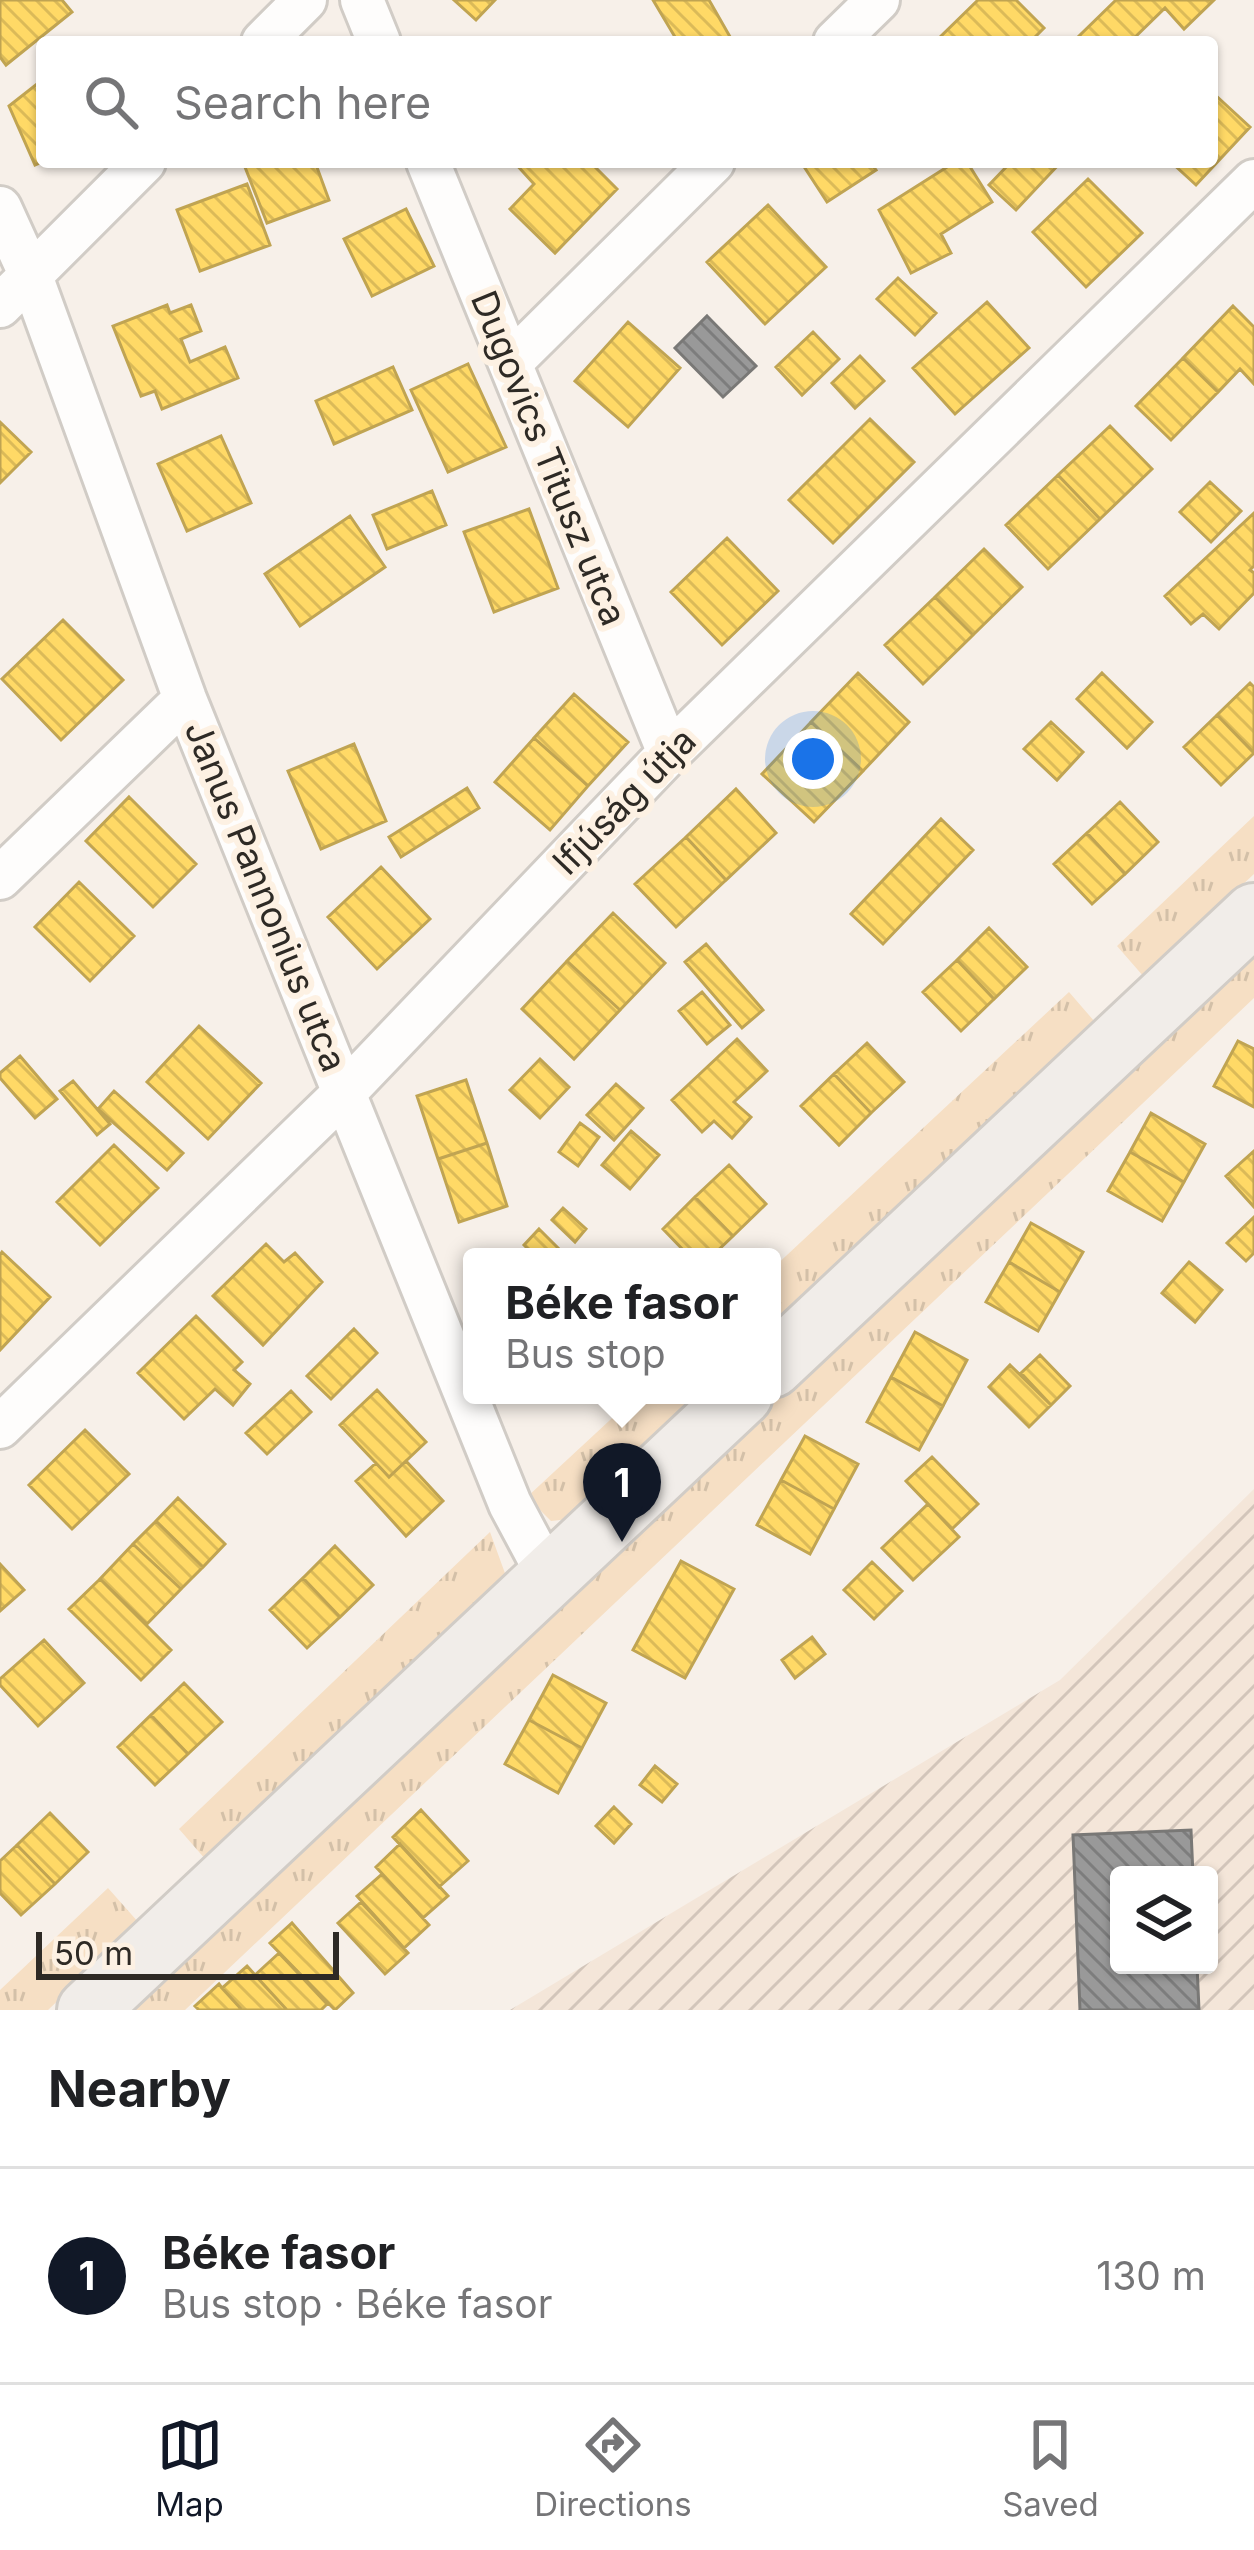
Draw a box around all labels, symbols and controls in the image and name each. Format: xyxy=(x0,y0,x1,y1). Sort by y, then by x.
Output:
search box xyxy=(36,36,1218,168)
icon: search xyxy=(78,69,144,135)
text: Search here xyxy=(174,75,431,130)
street label: Dugovics Titusz utca xyxy=(462,284,636,632)
street label: Janus Pannonius utca xyxy=(176,714,356,1078)
street label: Ifjúság útja xyxy=(543,719,705,883)
your location xyxy=(783,729,843,789)
popup xyxy=(463,1248,781,1404)
text: Béke fasor xyxy=(505,1275,739,1330)
text: Bus stop xyxy=(505,1330,666,1377)
pin: 1 xyxy=(583,1443,661,1542)
map controls xyxy=(1110,1866,1218,1974)
button: layers xyxy=(1110,1866,1218,1974)
scale bar xyxy=(36,1926,339,1979)
text: 50 m xyxy=(54,1933,133,1973)
text: Nearby xyxy=(48,2058,231,2119)
text: Béke fasor xyxy=(162,2225,395,2280)
text: 1 xyxy=(79,2252,95,2299)
text: 130 m xyxy=(1096,2252,1206,2299)
text: Bus stop · Béke fasor xyxy=(162,2280,552,2327)
tab: Map xyxy=(155,2412,224,2524)
tab: Directions xyxy=(534,2412,692,2524)
tab: Saved xyxy=(1002,2412,1099,2524)

